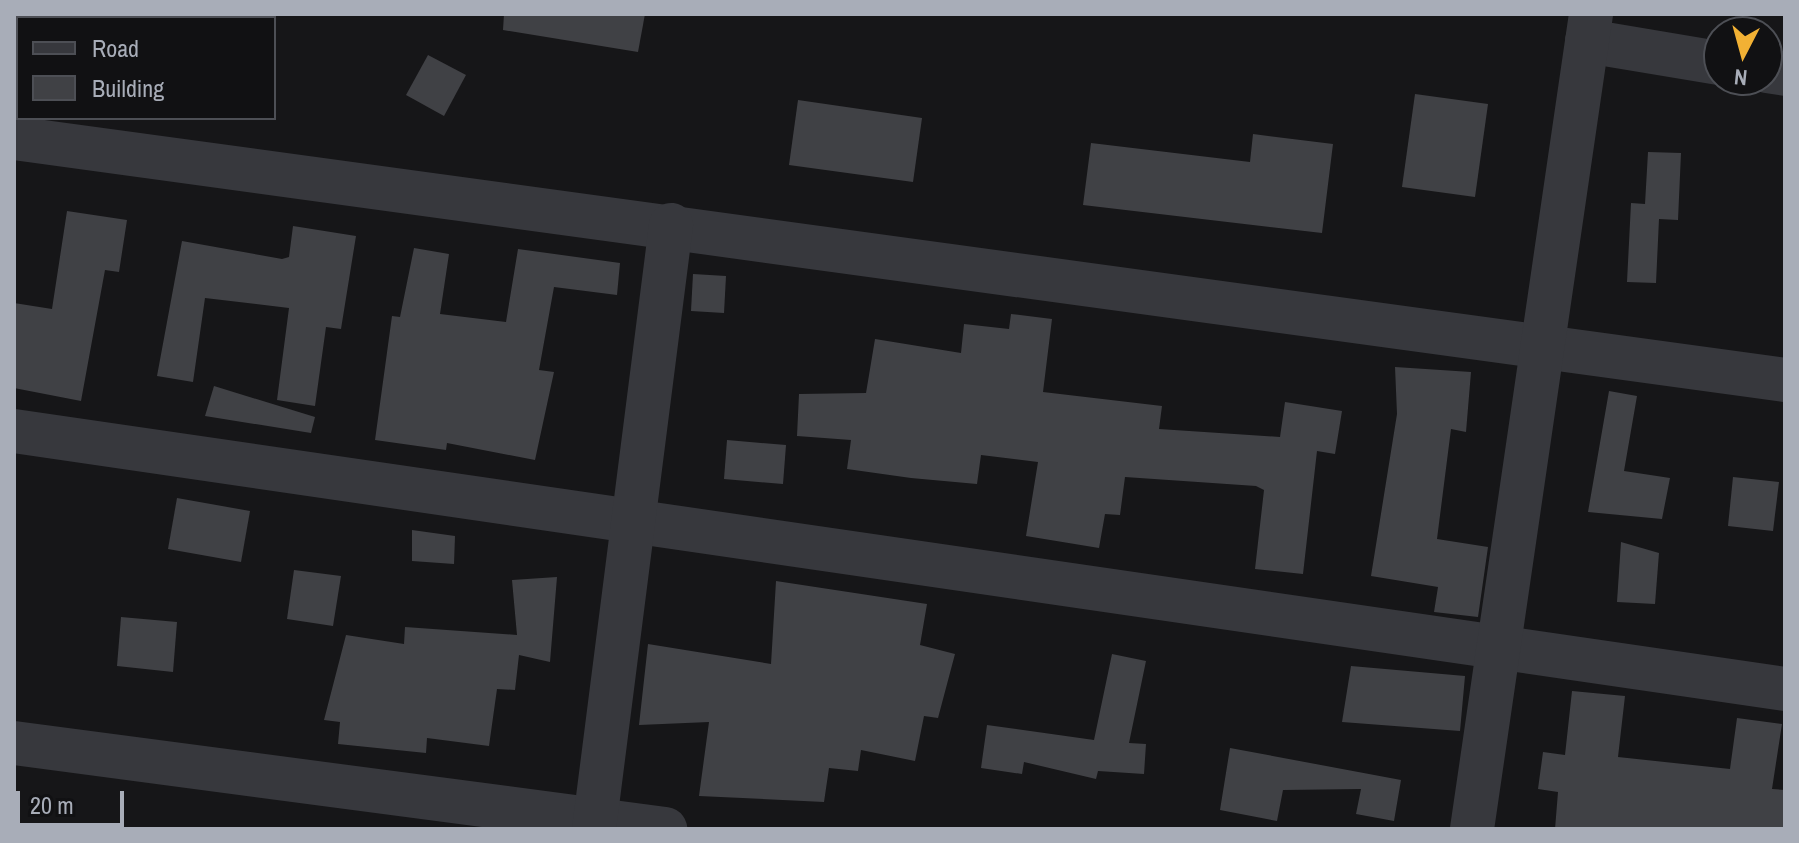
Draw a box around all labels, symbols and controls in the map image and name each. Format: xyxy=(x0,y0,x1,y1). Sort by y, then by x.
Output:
legend xyxy=(16,16,276,120)
north arrow xyxy=(1703,16,1783,96)
text: Road xyxy=(92,32,139,64)
text: N xyxy=(1733,62,1749,93)
text: Building xyxy=(92,72,164,104)
scale bar xyxy=(20,775,128,825)
text: 20 m xyxy=(30,789,74,821)

